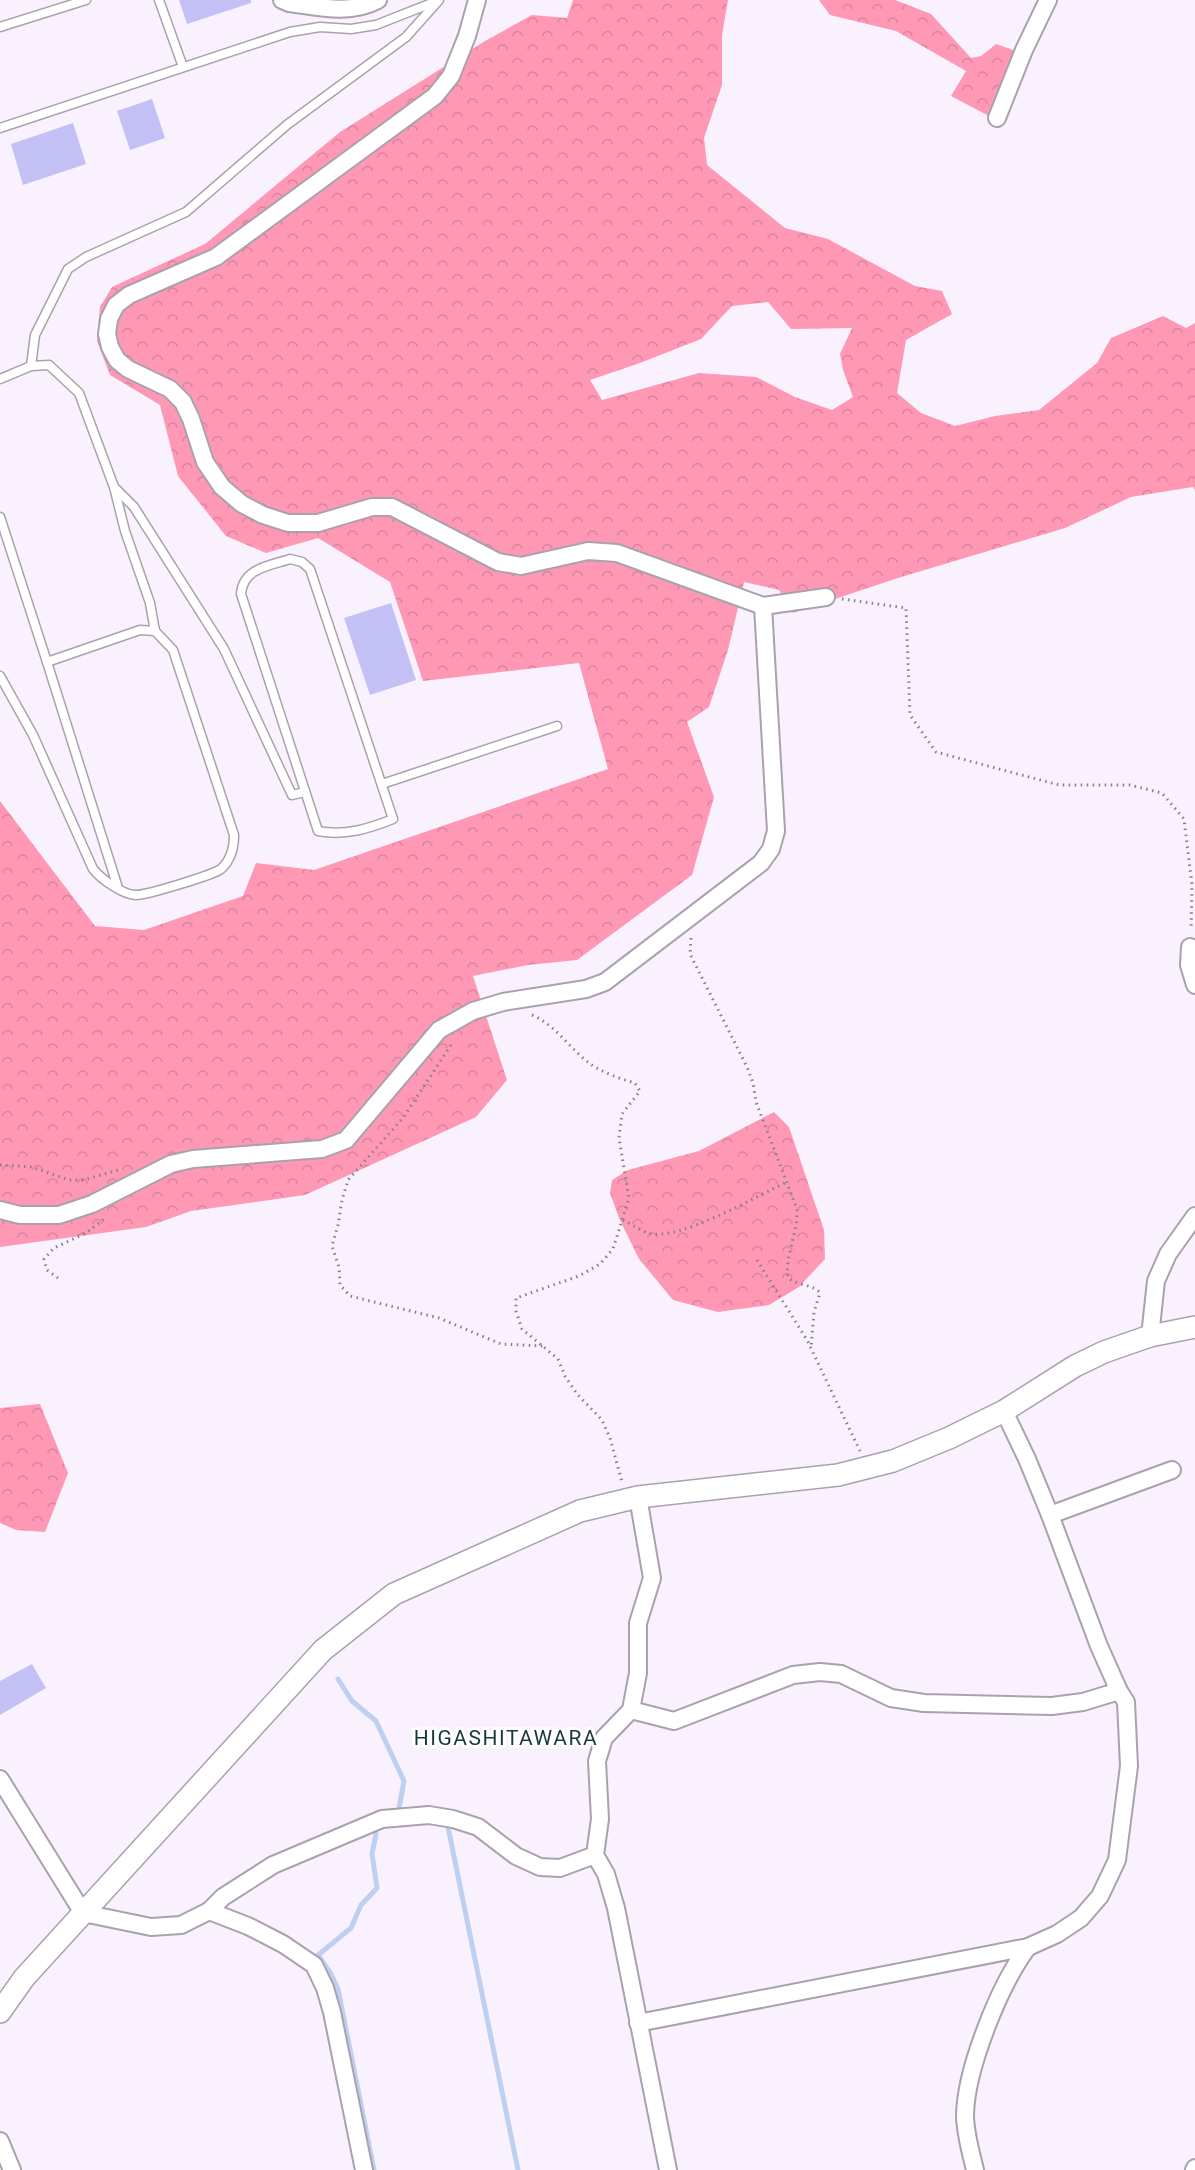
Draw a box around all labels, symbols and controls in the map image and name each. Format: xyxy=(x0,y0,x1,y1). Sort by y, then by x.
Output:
district label: HIGASHITAWARA xyxy=(414,1726,598,1750)

